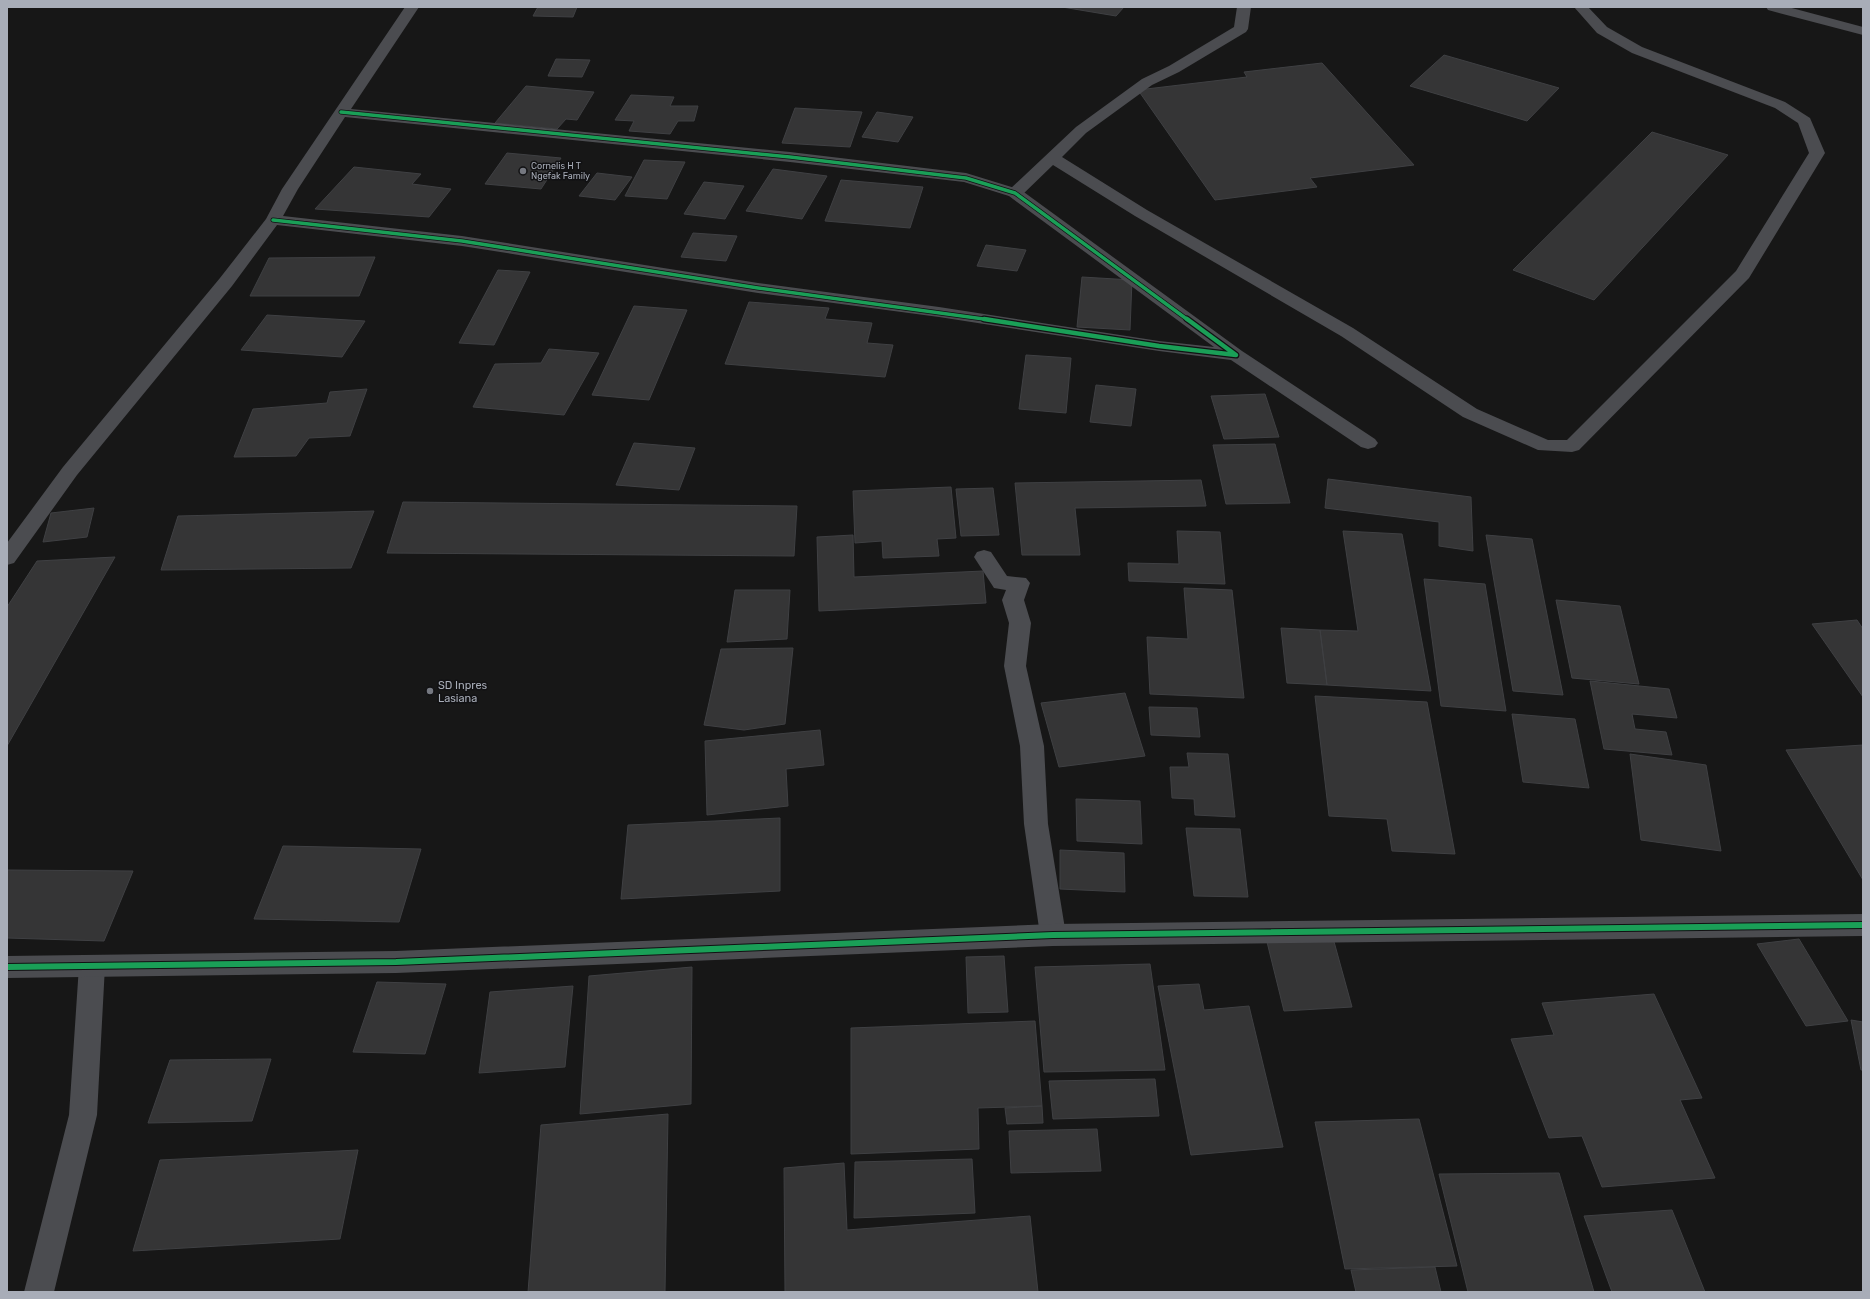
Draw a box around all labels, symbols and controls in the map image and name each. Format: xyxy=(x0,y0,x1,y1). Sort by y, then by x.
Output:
place label: Cornelis H T Ngefak Family xyxy=(531,161,590,181)
marker: Cornelis H T Ngefak Family xyxy=(518,166,528,176)
place label: SD Inpres Lasiana xyxy=(438,679,488,705)
marker: SD Inpres Lasiana xyxy=(425,686,435,696)

